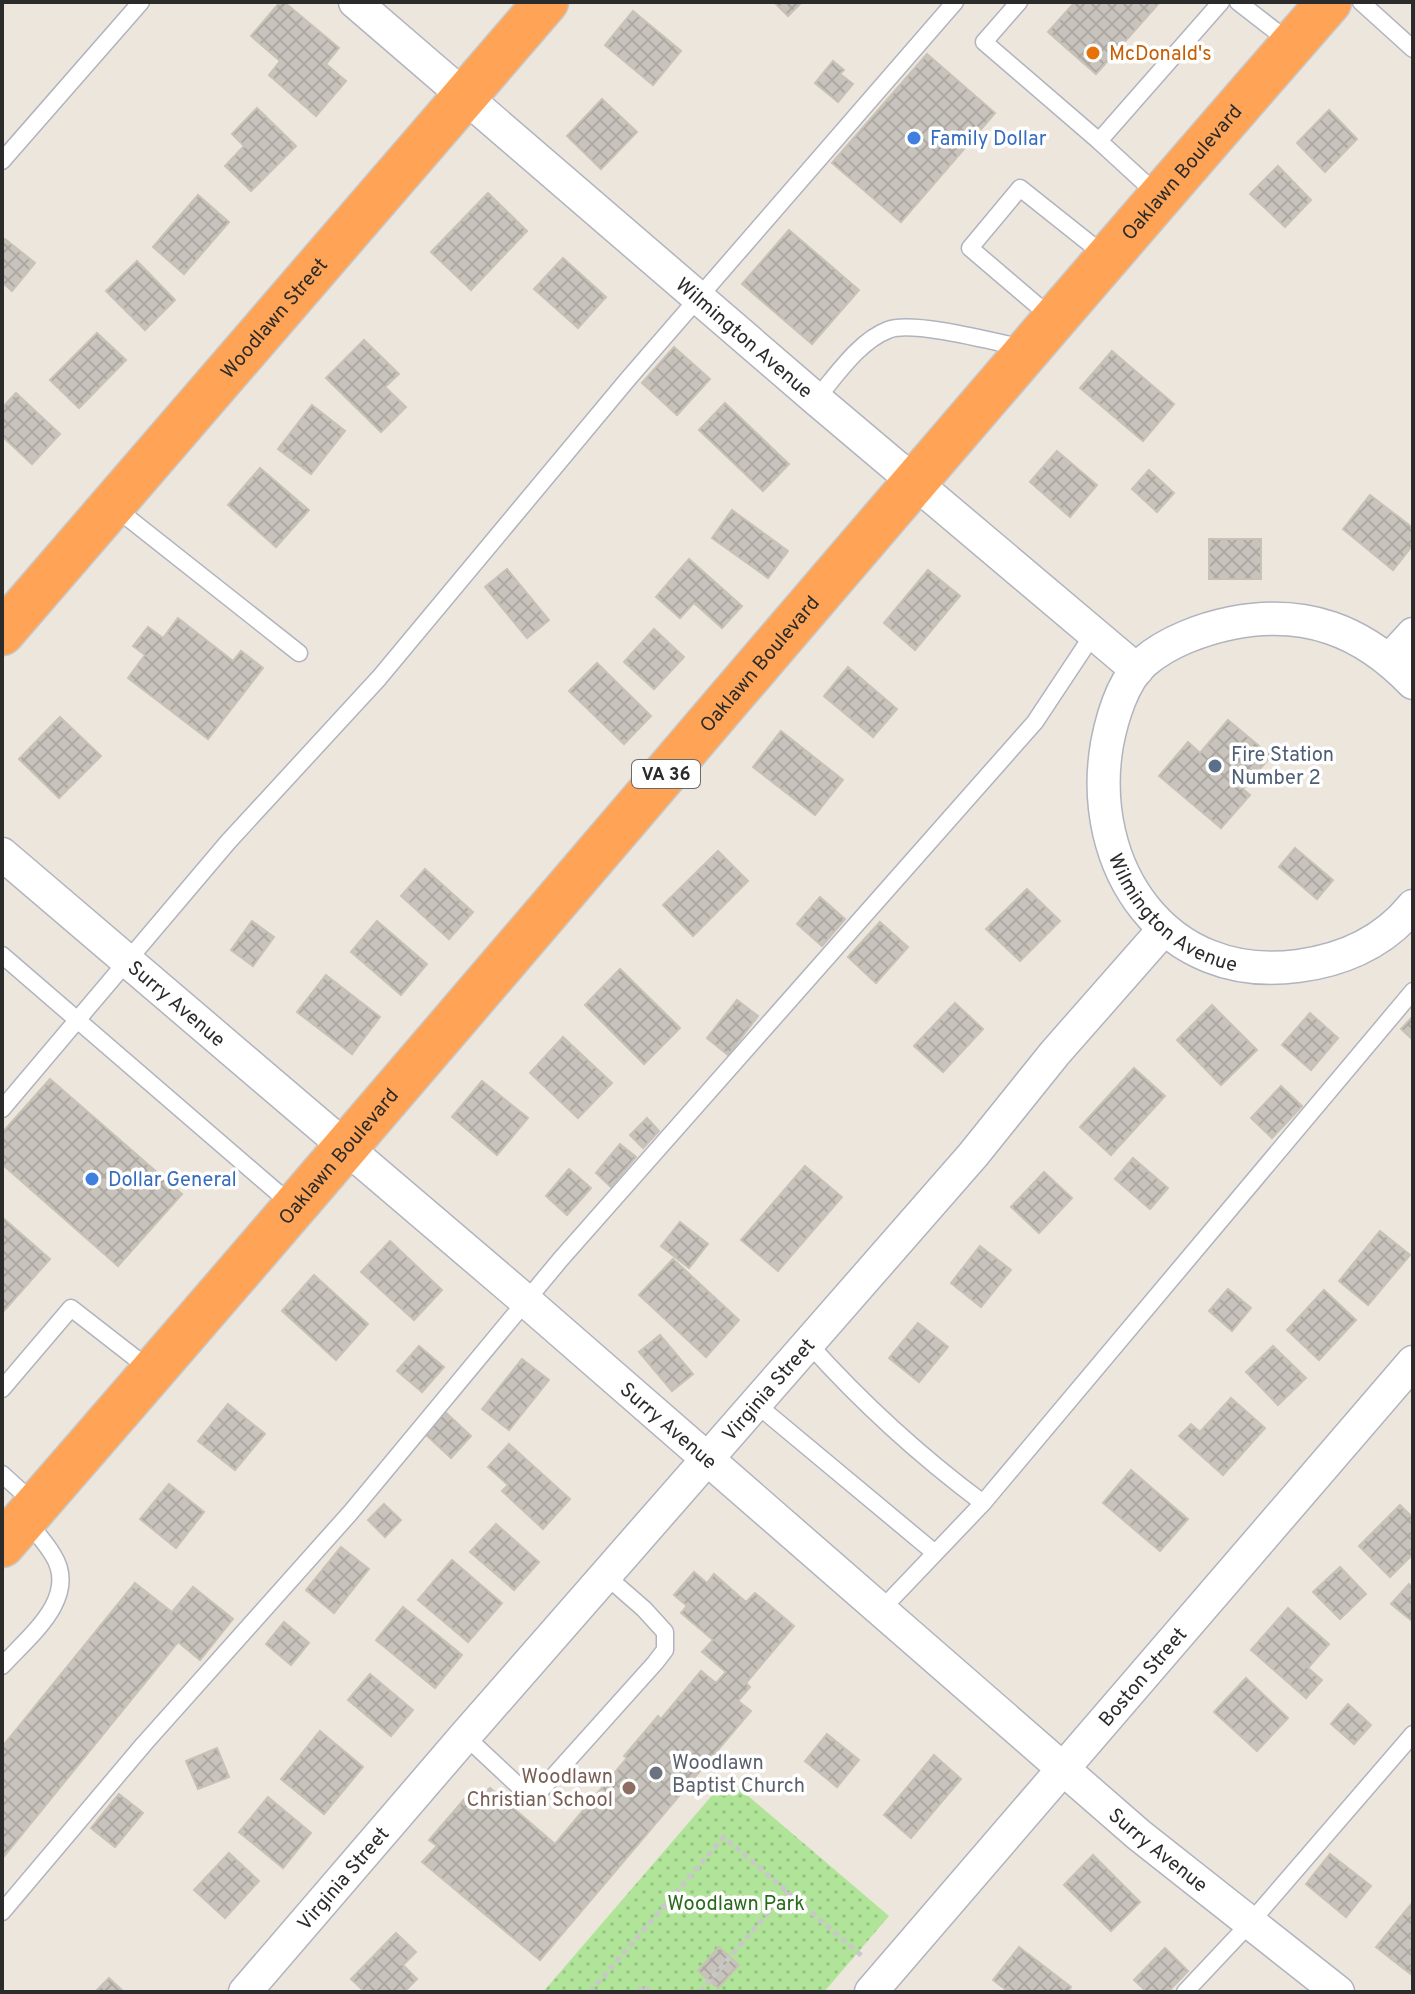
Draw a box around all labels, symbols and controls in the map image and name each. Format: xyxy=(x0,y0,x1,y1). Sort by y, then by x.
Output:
place label: McDonald's xyxy=(1109,42,1212,68)
marker: McDonald's xyxy=(1084,44,1102,62)
street label: Oaklawn Boulevard xyxy=(1117,100,1249,247)
place label: Family Dollar xyxy=(930,127,1047,153)
marker: Family Dollar xyxy=(905,129,923,147)
street label: Woodlawn Street xyxy=(216,253,334,385)
street label: Wilmington Avenue xyxy=(669,273,817,405)
street label: Oaklawn Boulevard xyxy=(695,591,826,739)
place label: Fire Station Number 2 xyxy=(1231,743,1334,792)
marker: Fire Station Number 2 xyxy=(1206,757,1224,775)
road number: VA 36 xyxy=(632,760,700,788)
street label: Wilmington Avenue xyxy=(1101,850,1240,979)
street label: Surry Avenue xyxy=(121,956,230,1054)
street label: Oaklawn Boulevard xyxy=(274,1084,406,1231)
place label: Dollar General xyxy=(108,1168,237,1194)
marker: Dollar General xyxy=(83,1170,101,1188)
street label: Virginia Street xyxy=(718,1334,822,1448)
street label: Surry Avenue xyxy=(613,1377,721,1476)
street label: Boston Street xyxy=(1094,1623,1194,1733)
place label: Woodlawn Baptist Church xyxy=(672,1751,805,1800)
marker: Woodlawn Baptist Church xyxy=(647,1764,665,1782)
place label: Woodlawn Christian School xyxy=(467,1765,613,1814)
marker: Woodlawn Christian School xyxy=(620,1779,638,1797)
street label: Surry Avenue xyxy=(1102,1803,1212,1899)
street label: Virginia Street xyxy=(293,1822,396,1937)
park label: Woodlawn Park xyxy=(667,1892,805,1918)

